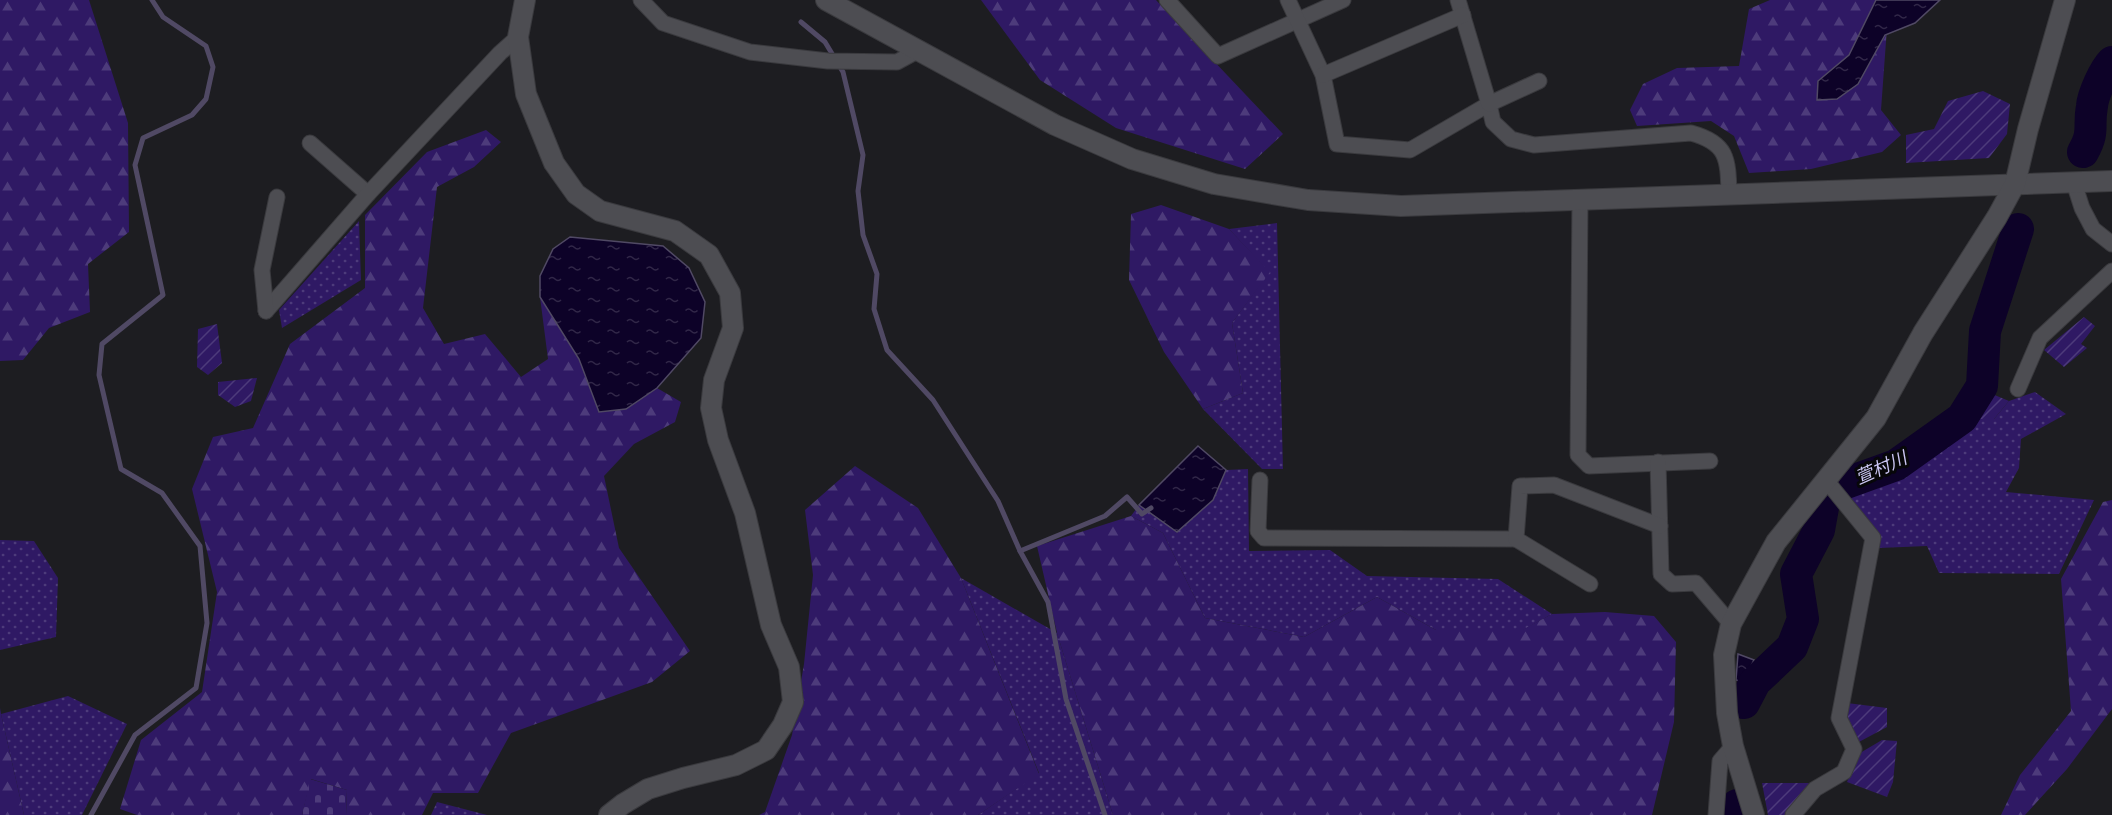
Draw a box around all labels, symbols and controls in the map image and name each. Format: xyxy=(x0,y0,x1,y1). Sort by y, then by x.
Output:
water label: 萱村川 xyxy=(1851,445,1912,490)

